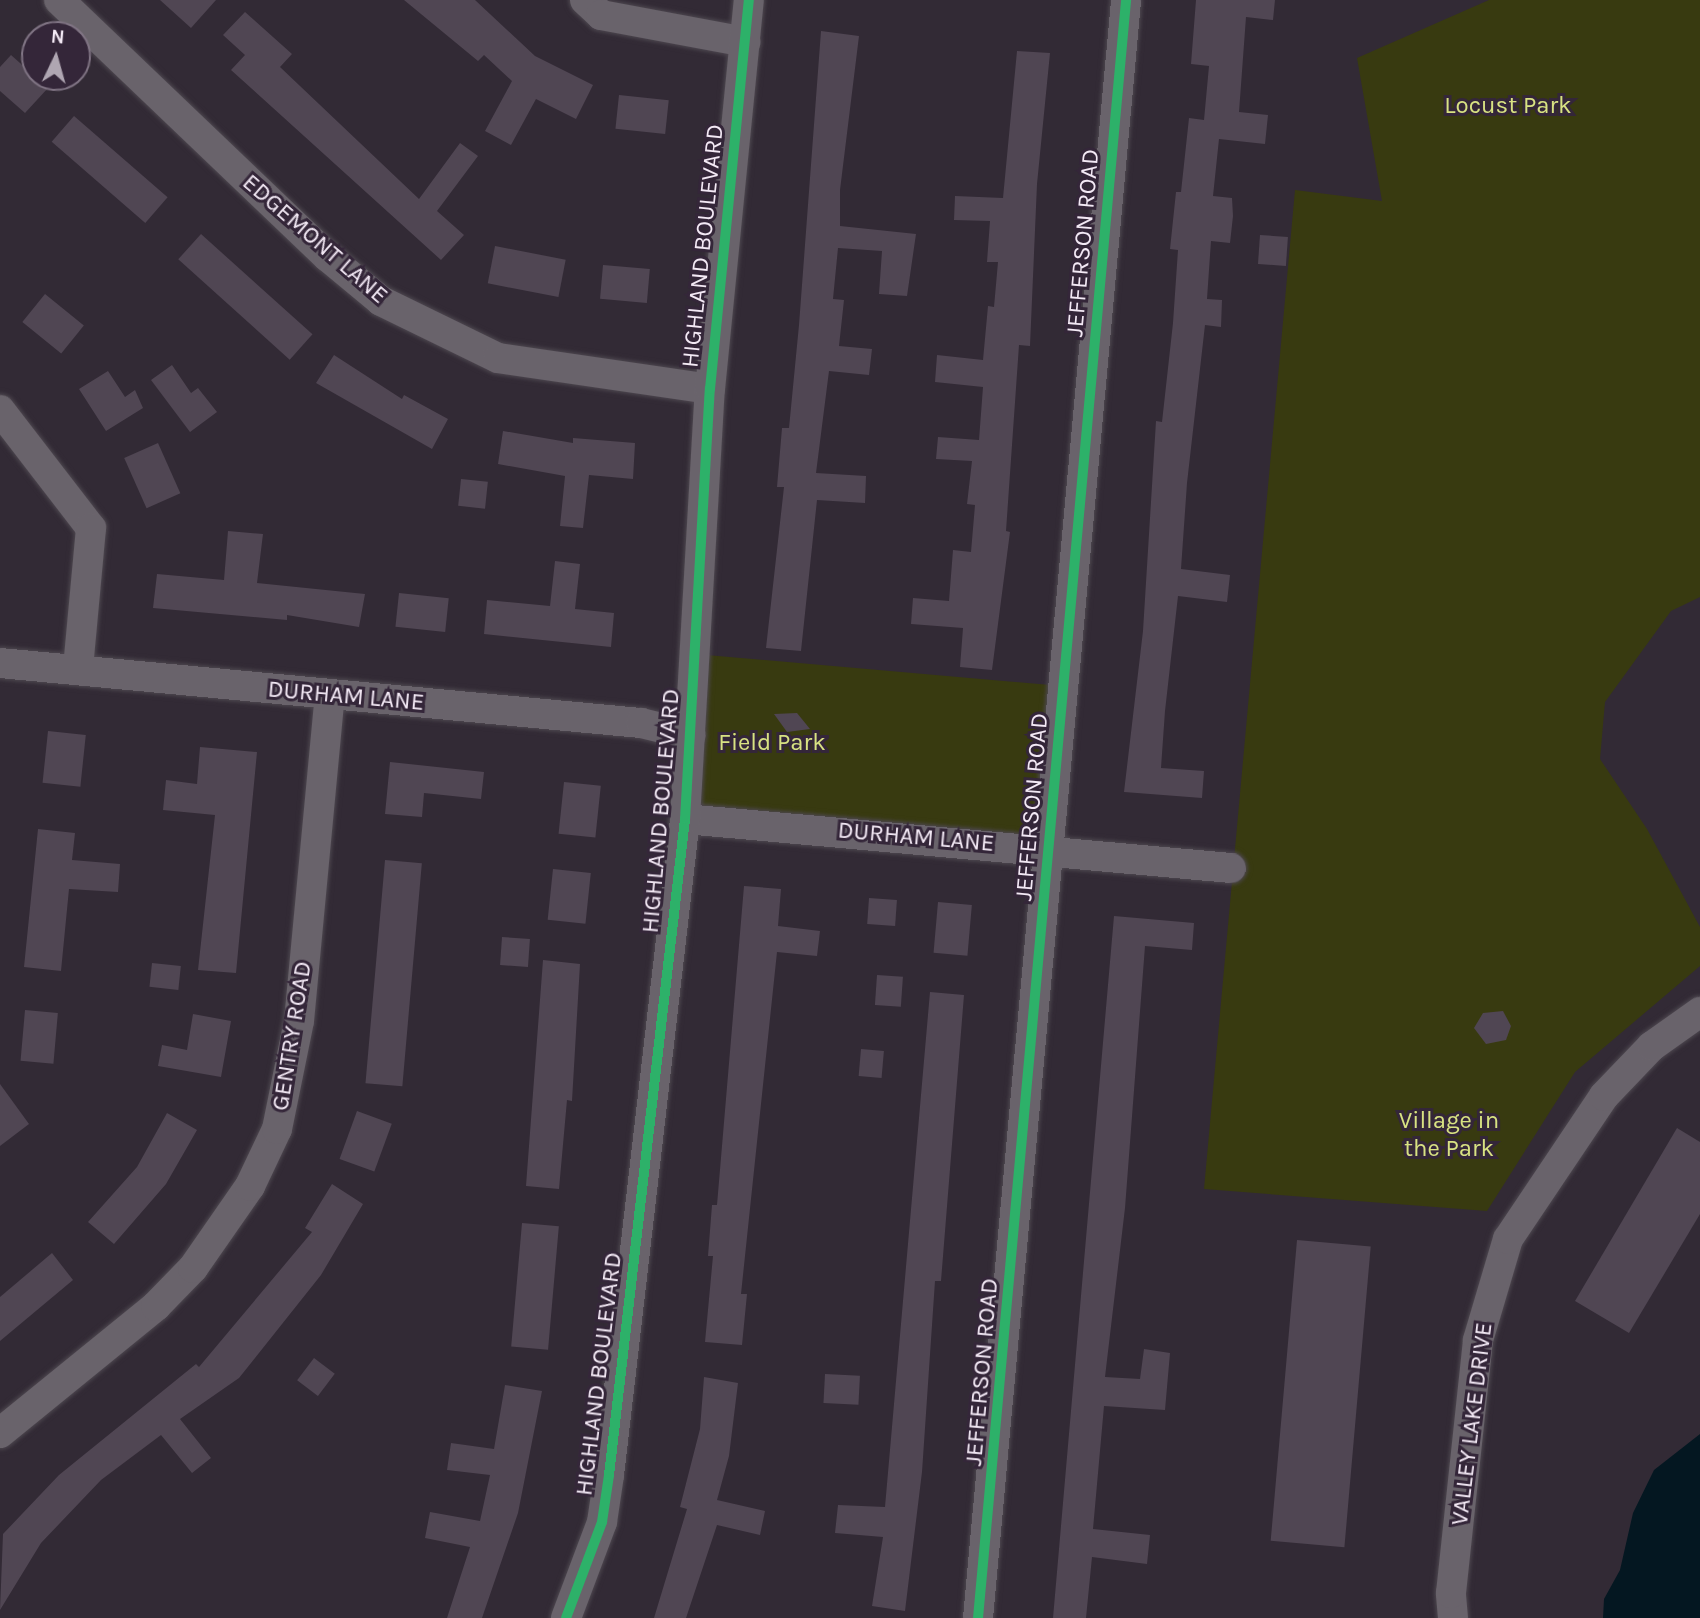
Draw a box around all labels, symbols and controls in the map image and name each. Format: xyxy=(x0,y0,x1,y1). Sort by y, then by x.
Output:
north arrow xyxy=(21,21,91,91)
text: N xyxy=(50,26,65,49)
park label: Locust Park xyxy=(1444,92,1572,120)
street label: HIGHLAND BOULEVARD xyxy=(676,123,730,369)
street label: JEFFERSON ROAD xyxy=(1060,148,1106,338)
street label: EDGEMONT LANE xyxy=(236,168,394,310)
street label: DURHAM LANE xyxy=(267,675,425,717)
street label: HIGHLAND BOULEVARD xyxy=(636,688,686,934)
street label: JEFFERSON ROAD xyxy=(1009,712,1055,902)
park label: Field Park xyxy=(718,729,826,757)
street label: DURHAM LANE xyxy=(837,816,995,858)
street label: GENTRY ROAD xyxy=(266,959,318,1113)
park label: Village in the Park xyxy=(1399,1107,1499,1163)
street label: HIGHLAND BOULEVARD xyxy=(570,1251,628,1497)
street label: JEFFERSON ROAD xyxy=(959,1277,1005,1467)
street label: VALLEY LAKE DRIVE xyxy=(1445,1321,1499,1527)

